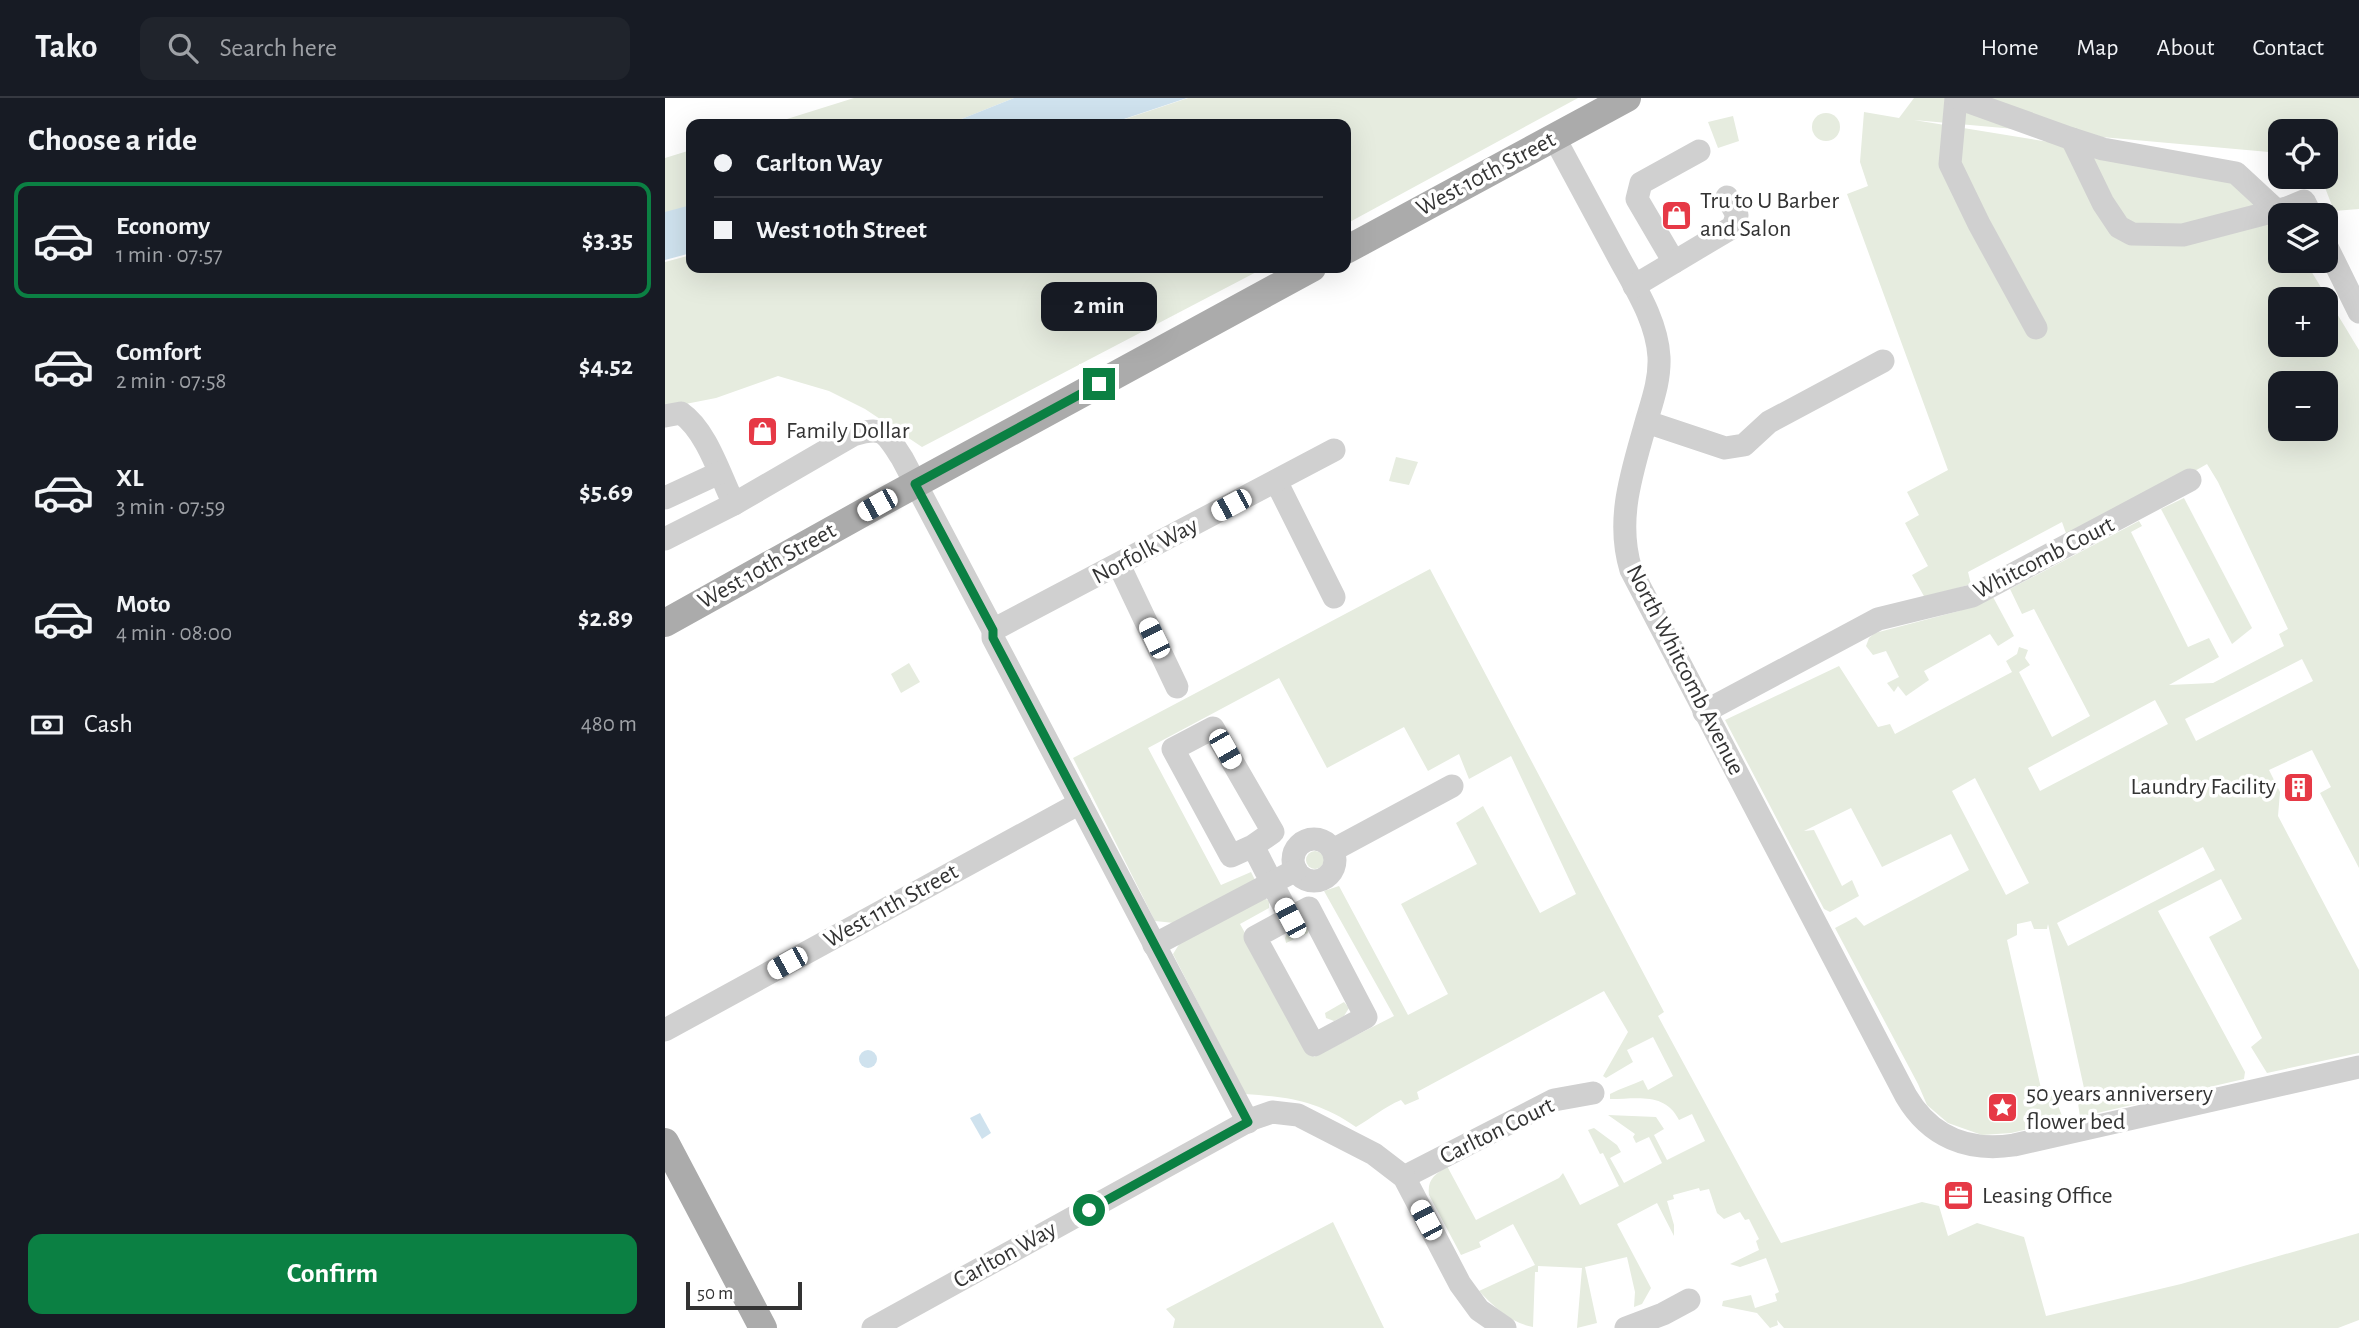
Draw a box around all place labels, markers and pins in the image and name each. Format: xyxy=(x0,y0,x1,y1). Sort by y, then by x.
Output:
place label: Tru to U Barber and Salon xyxy=(1700,189,1839,241)
shop icon: Tru to U Barber and Salon xyxy=(1660,198,1694,232)
shop icon: Family Dollar xyxy=(746,414,780,448)
place label: Family Dollar xyxy=(786,419,910,443)
building icon: Laundry Facility xyxy=(2282,770,2316,804)
place label: Laundry Facility xyxy=(2130,775,2276,799)
place label: 50 years anniversery flower bed xyxy=(2026,1082,2213,1134)
place icon: 50 years anniversery flower bed xyxy=(1986,1091,2020,1125)
office icon: Leasing Office xyxy=(1942,1179,1976,1213)
place label: Leasing Office xyxy=(1982,1184,2113,1208)

